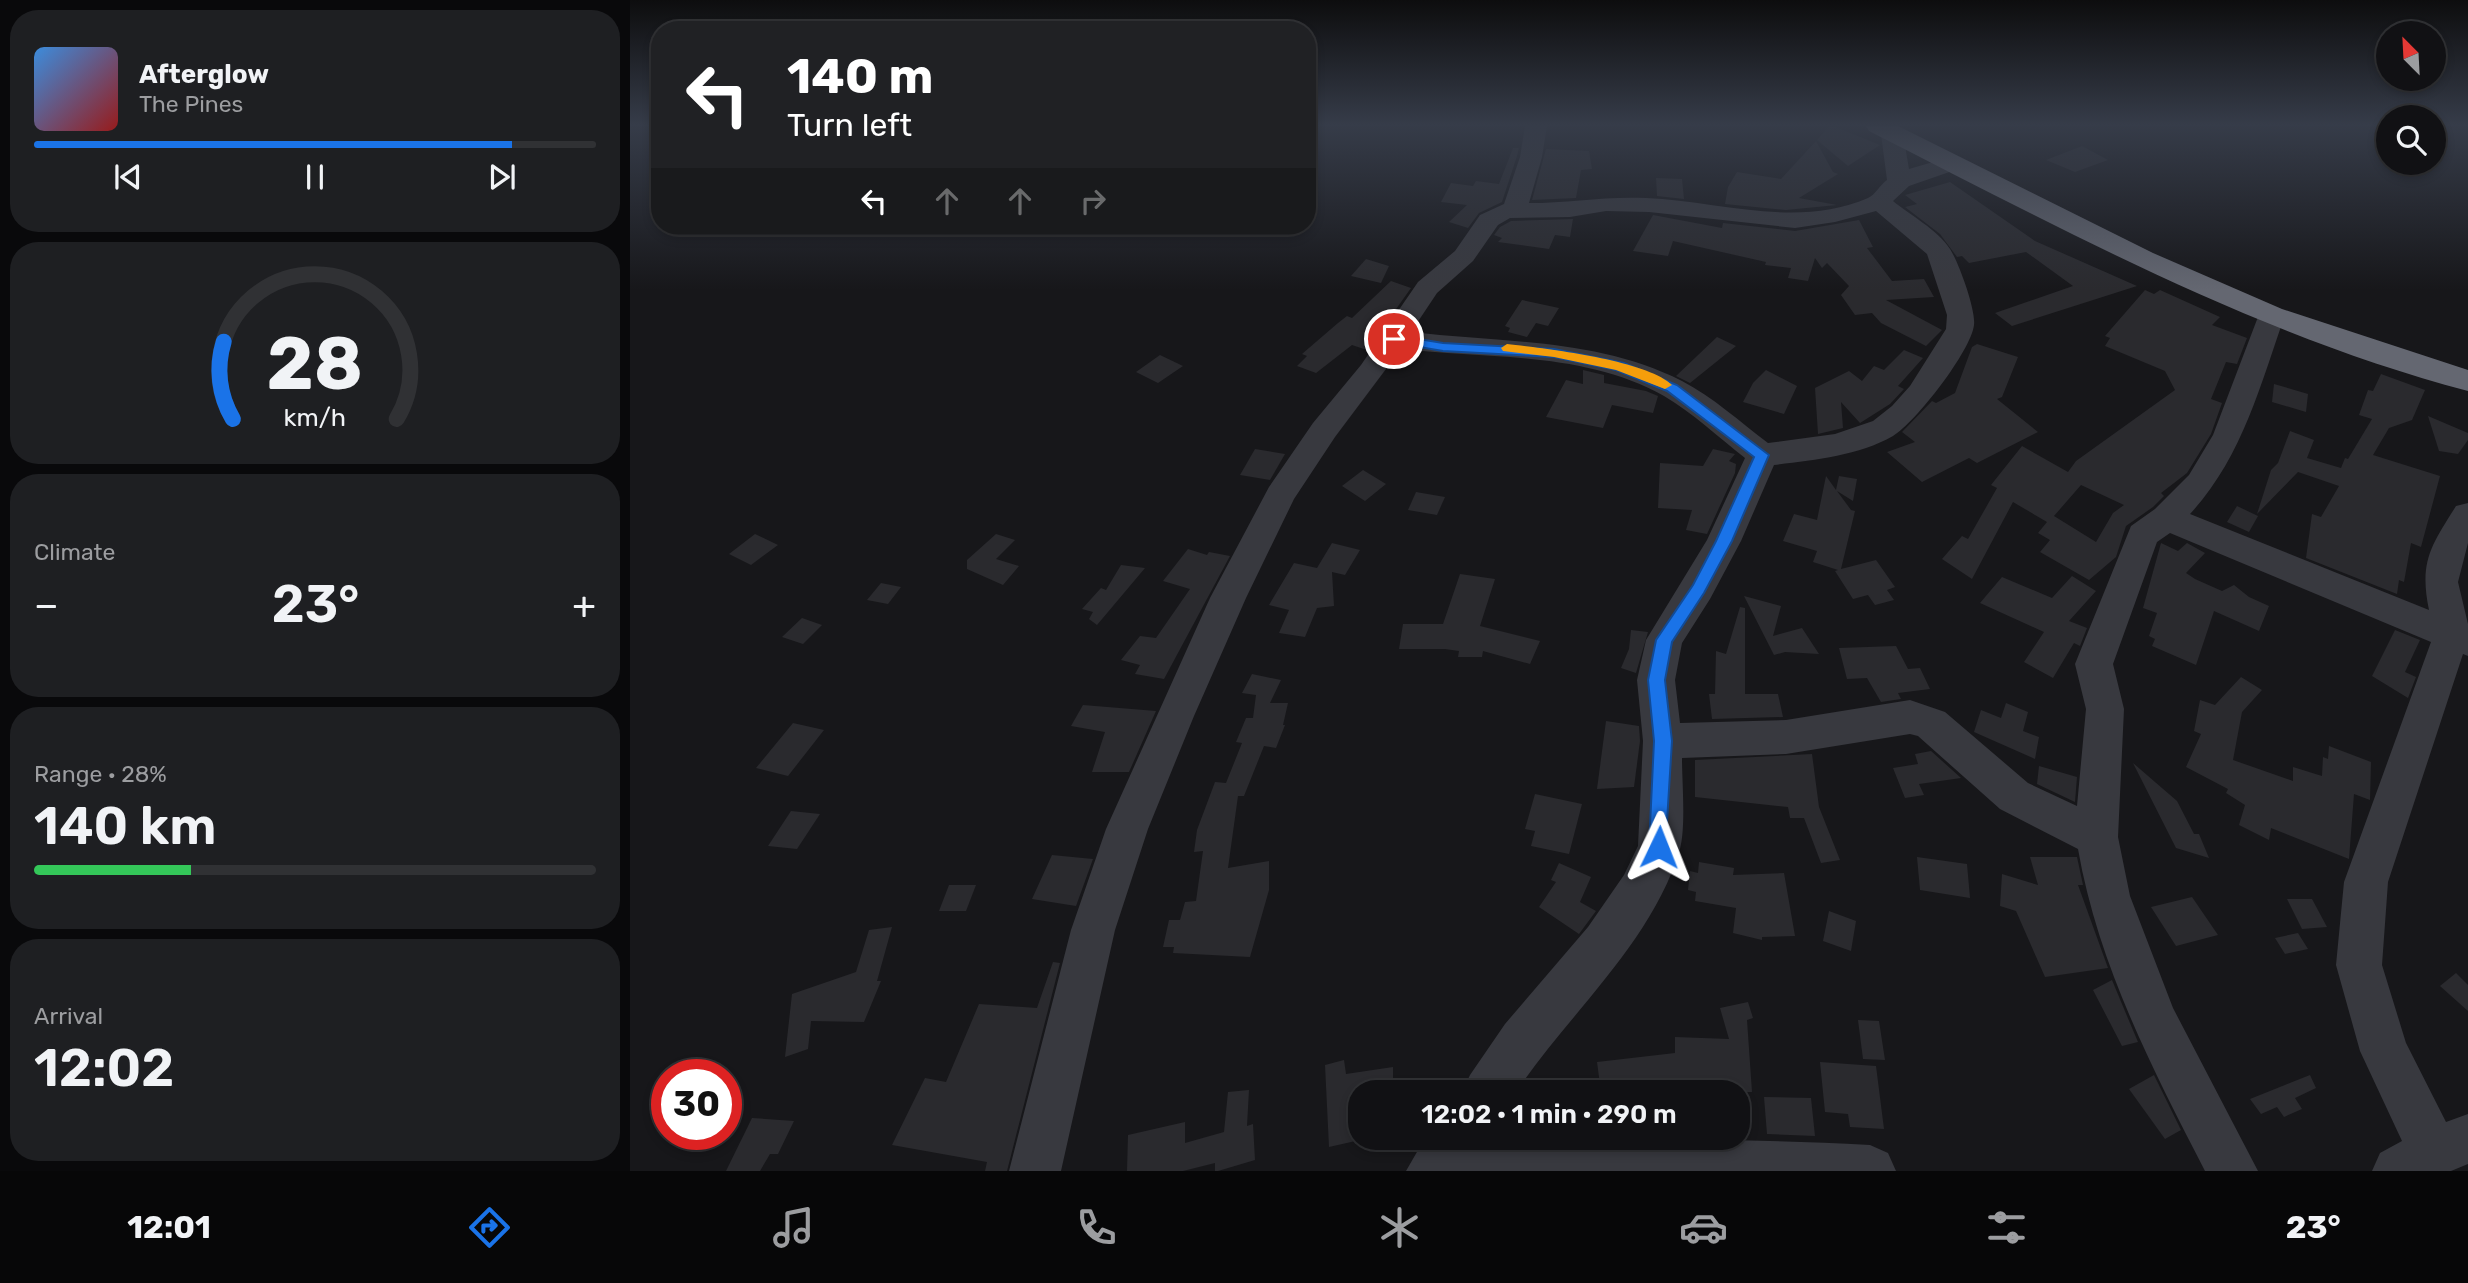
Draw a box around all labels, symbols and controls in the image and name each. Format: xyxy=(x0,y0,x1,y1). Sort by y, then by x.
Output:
north arrow xyxy=(2376,21,2446,91)
map controls xyxy=(2376,21,2446,175)
text: 140 m xyxy=(787,47,933,105)
icon: left xyxy=(672,49,763,140)
text: Afterglow xyxy=(139,59,269,90)
text: The Pines xyxy=(139,90,243,118)
button: search xyxy=(2376,105,2446,175)
text: Turn left xyxy=(787,106,912,144)
icon: previous xyxy=(109,158,147,196)
icon: pause xyxy=(296,158,334,196)
icon: next xyxy=(483,158,521,196)
icon: left xyxy=(855,182,893,220)
icon: ahead xyxy=(928,182,966,220)
icon: ahead xyxy=(1001,182,1039,220)
icon: right xyxy=(1074,182,1112,220)
pin xyxy=(1364,309,1424,369)
icon: arrive xyxy=(1375,320,1413,358)
text: 28 xyxy=(267,322,363,408)
text: km/h xyxy=(284,403,346,432)
text: Climate xyxy=(34,538,115,566)
text: 23° xyxy=(272,573,359,635)
text: − xyxy=(34,582,59,628)
text: + xyxy=(572,582,596,628)
text: Range · 28% xyxy=(34,760,167,788)
text: 140 km xyxy=(34,795,217,857)
position arrow xyxy=(1622,810,1696,884)
text: Arrival xyxy=(34,1002,103,1030)
text: 12:02 xyxy=(34,1037,174,1099)
speed limit sign: 30 xyxy=(651,1059,742,1150)
text: 12:02 · 1 min · 290 m xyxy=(1421,1099,1677,1130)
icon: directions xyxy=(465,1203,514,1252)
icon: music xyxy=(769,1203,818,1252)
icon: phone xyxy=(1072,1203,1121,1252)
icon: climate xyxy=(1375,1203,1424,1252)
icon: car xyxy=(1679,1203,1728,1252)
icon: filters xyxy=(1982,1203,2031,1252)
text: 12:01 xyxy=(127,1208,211,1246)
text: 23° xyxy=(2286,1208,2341,1246)

